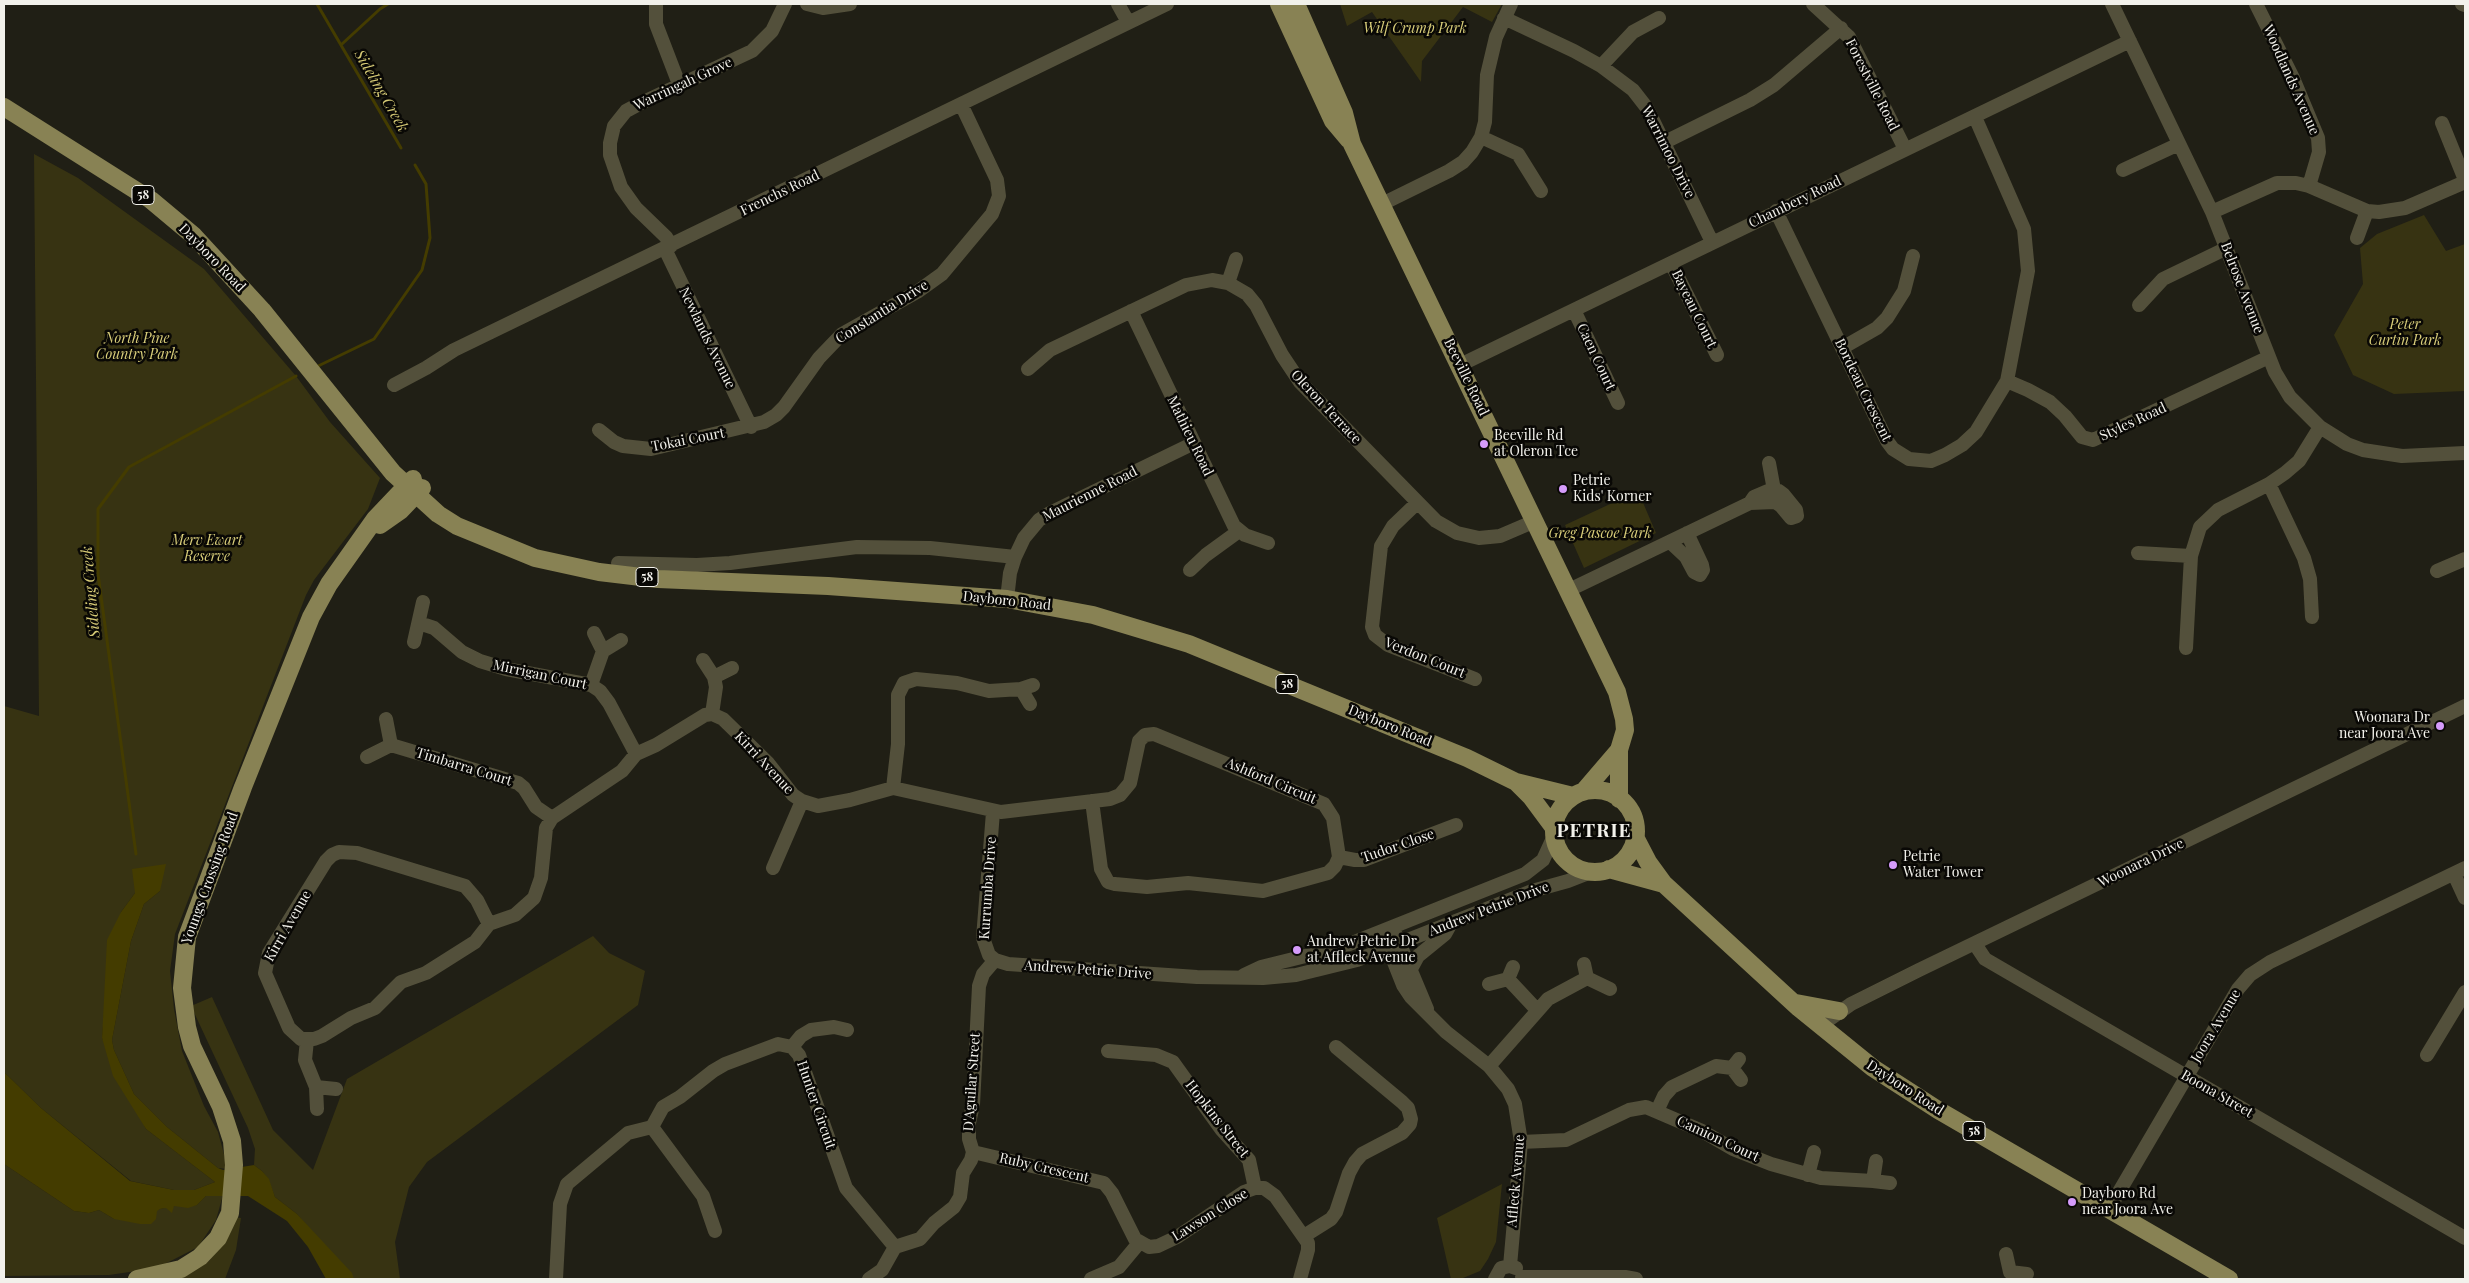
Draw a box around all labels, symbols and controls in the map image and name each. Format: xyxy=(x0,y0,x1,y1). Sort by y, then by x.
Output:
park label: Wilf Crump Park xyxy=(1363,21,1467,37)
street label: Woodlands Avenue xyxy=(2259,22,2323,138)
street label: Forestville Road xyxy=(1842,36,1902,134)
water label: Sideling Creek xyxy=(350,47,412,135)
street label: Warringah Grove xyxy=(631,54,735,114)
street label: Warrimoo Drive xyxy=(1638,103,1698,201)
street label: Frenchs Road xyxy=(738,167,822,219)
street label: Chambery Road xyxy=(1746,172,1844,232)
road number: 58 xyxy=(132,186,154,204)
street label: Dayboro Road xyxy=(175,220,249,296)
street label: Belrose Avenue xyxy=(2217,240,2267,336)
street label: Bayeau Court xyxy=(1668,267,1720,351)
street label: Constantia Drive xyxy=(833,277,931,347)
street label: Newlands Avenue xyxy=(675,285,739,391)
park label: Peter Curtin Park xyxy=(2369,317,2441,350)
street label: Caen Court xyxy=(1573,321,1619,393)
park label: North Pine Country Park xyxy=(96,331,178,364)
street label: Beeville Road xyxy=(1440,336,1492,418)
street label: Bordeau Crescent xyxy=(1831,336,1895,444)
street label: Oleron Terrace xyxy=(1287,366,1365,448)
street label: Mathieu Road xyxy=(1163,393,1217,479)
street label: Styles Road xyxy=(2097,399,2169,445)
street label: Tokai Court xyxy=(650,425,726,455)
place label: Beeville Rd at Oleron Tce xyxy=(1494,428,1578,461)
marker: Beeville Rd at Oleron Tce xyxy=(1478,438,1490,450)
street label: Maurienne Road xyxy=(1040,463,1140,525)
place label: Petrie Kids' Korner xyxy=(1573,473,1652,506)
marker: Petrie Kids' Korner xyxy=(1557,483,1569,495)
park label: Greg Pascoe Park xyxy=(1548,526,1652,542)
park label: Merv Ewart Reserve xyxy=(172,533,242,566)
water label: Sideling Creek xyxy=(78,545,104,639)
road number: 58 xyxy=(636,568,658,586)
street label: Dayboro Road xyxy=(962,588,1052,614)
street label: Verdon Court xyxy=(1382,634,1468,682)
street label: Mirrigan Court xyxy=(492,657,588,693)
road number: 58 xyxy=(1276,674,1298,694)
street label: Dayboro Road xyxy=(1346,702,1434,750)
place label: Woonara Dr near Joora Ave xyxy=(2339,710,2430,742)
marker: Woonara Dr near Joora Ave xyxy=(2434,720,2446,732)
street label: Kirri Avenue xyxy=(731,728,797,798)
street label: Timbarra Court xyxy=(414,744,514,790)
street label: Ashford Circuit xyxy=(1223,754,1319,808)
street label: Youngs Crossing Road xyxy=(178,810,242,946)
district label: PETRIE xyxy=(1556,820,1632,842)
street label: Tudor Close xyxy=(1359,826,1437,866)
street label: Woonara Drive xyxy=(2095,835,2187,891)
street label: Kurrumba Drive xyxy=(976,836,1000,940)
place label: Petrie Water Tower xyxy=(1903,849,1983,882)
marker: Petrie Water Tower xyxy=(1887,859,1899,871)
street label: Andrew Petrie Drive xyxy=(1426,878,1552,940)
street label: Kirri Avenue xyxy=(261,887,315,965)
place label: Andrew Petrie Dr at Affleck Avenue xyxy=(1307,934,1417,966)
marker: Andrew Petrie Dr at Affleck Avenue xyxy=(1291,944,1303,956)
street label: Andrew Petrie Drive xyxy=(1024,957,1152,983)
street label: Joora Avenue xyxy=(2188,986,2244,1066)
street label: D'Aguilar Street xyxy=(960,1032,984,1132)
street label: Dayboro Road xyxy=(1863,1057,1947,1119)
street label: Hunter Circuit xyxy=(793,1059,839,1151)
street label: Boona Street xyxy=(2178,1067,2256,1121)
street label: Hopkins Street xyxy=(1182,1077,1252,1161)
street label: Camion Court xyxy=(1674,1113,1762,1165)
road number: 58 xyxy=(1963,1122,1985,1140)
street label: Affleck Avenue xyxy=(1504,1134,1528,1228)
street label: Ruby Crescent xyxy=(997,1150,1091,1186)
street label: Lawson Close xyxy=(1169,1185,1251,1245)
place label: Dayboro Rd near Joora Ave xyxy=(2082,1186,2173,1218)
marker: Dayboro Rd near Joora Ave xyxy=(2066,1196,2078,1208)

